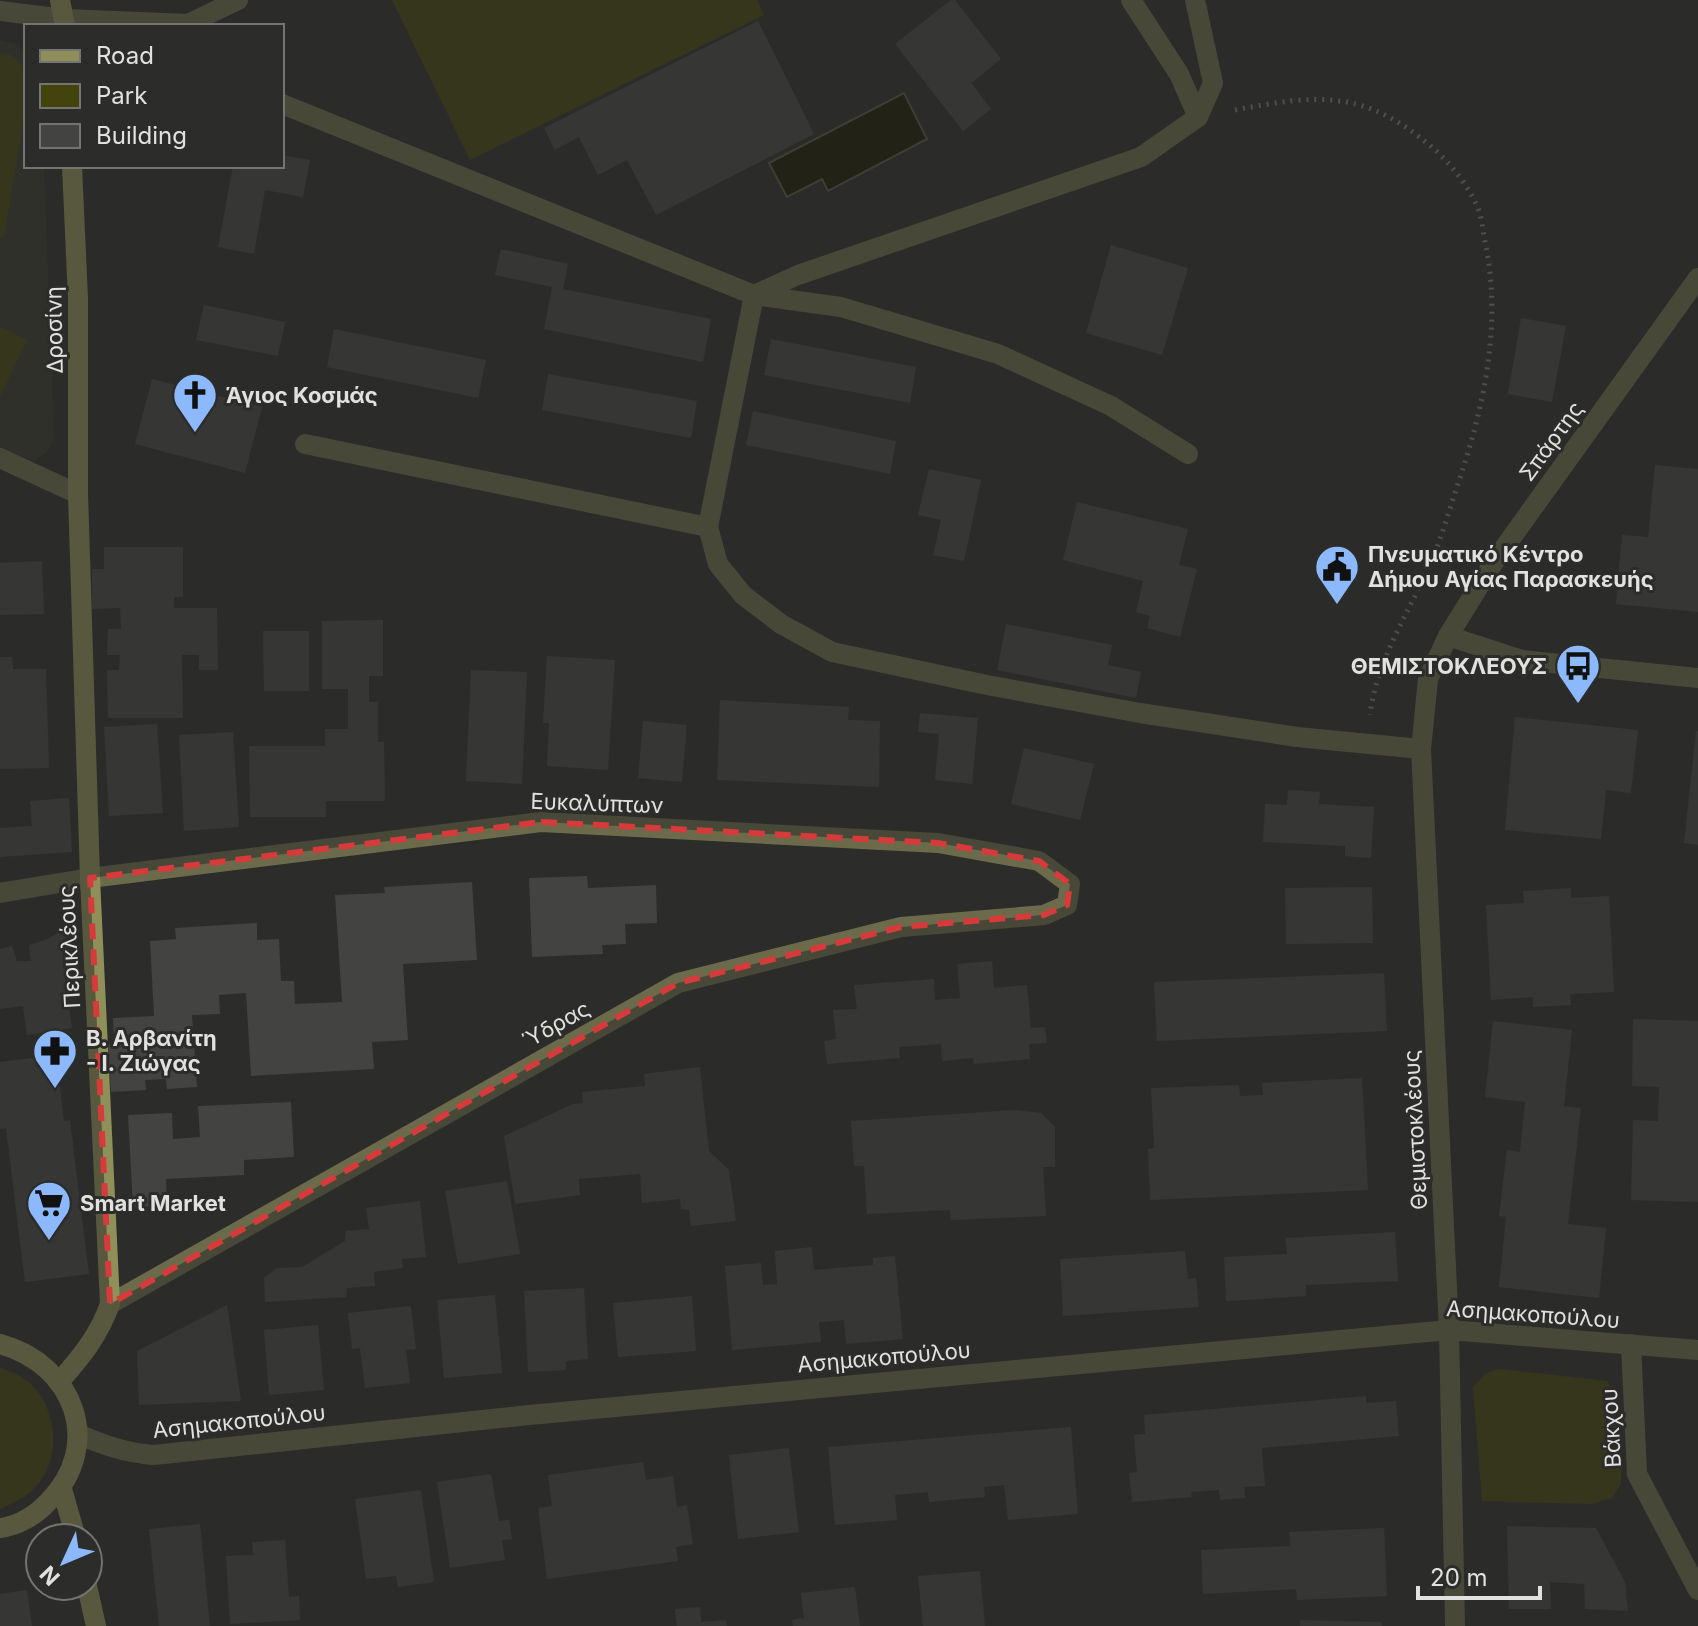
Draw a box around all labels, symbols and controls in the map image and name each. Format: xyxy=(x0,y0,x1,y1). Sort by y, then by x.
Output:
legend xyxy=(24,24,284,168)
text: Road xyxy=(96,41,154,70)
text: Park xyxy=(96,81,147,110)
text: Building xyxy=(96,121,187,150)
street label: Δροσίνη xyxy=(40,286,68,374)
church icon: Άγιος Κοσμάς xyxy=(171,371,219,434)
place label: Άγιος Κοσμάς xyxy=(226,382,378,408)
street label: Σπάρτης xyxy=(1514,396,1588,486)
place label: Πνευματικό Κέντρο Δήμου Αγίας Παρασκευής xyxy=(1368,541,1654,592)
public building icon: Πνευματικό Κέντρο Δήμου Αγίας Παρασκευής xyxy=(1313,543,1361,606)
bus stop icon: ΘΕΜΙΣΤΟΚΛΕΟΥΣ xyxy=(1554,642,1602,705)
place label: ΘΕΜΙΣΤΟΚΛΕΟΥΣ xyxy=(1351,653,1547,679)
street label: Ευκαλύπτων xyxy=(530,788,664,818)
street label: Περικλέους xyxy=(53,885,85,1009)
street label: Ύδρας xyxy=(518,995,594,1053)
place label: Β. Αρβανίτη - Ι. Ζιώγας xyxy=(86,1025,217,1076)
pharmacy icon: Β. Αρβανίτη - Ι. Ζιώγας xyxy=(31,1027,79,1090)
street label: Θεμιστοκλέους xyxy=(1398,1049,1432,1211)
supermarket icon: Smart Market xyxy=(25,1179,73,1242)
place label: Smart Market xyxy=(80,1190,226,1216)
street label: Ασημακοπούλου xyxy=(1445,1295,1621,1333)
street label: Ασημακοπούλου xyxy=(796,1336,972,1378)
street label: Βάκχου xyxy=(1596,1388,1626,1468)
street label: Ασημακοπούλου xyxy=(151,1399,327,1443)
north arrow xyxy=(24,1522,104,1602)
scale bar xyxy=(1418,1550,1540,1600)
text: N xyxy=(34,1561,65,1591)
text: 20 m xyxy=(1430,1563,1488,1592)

